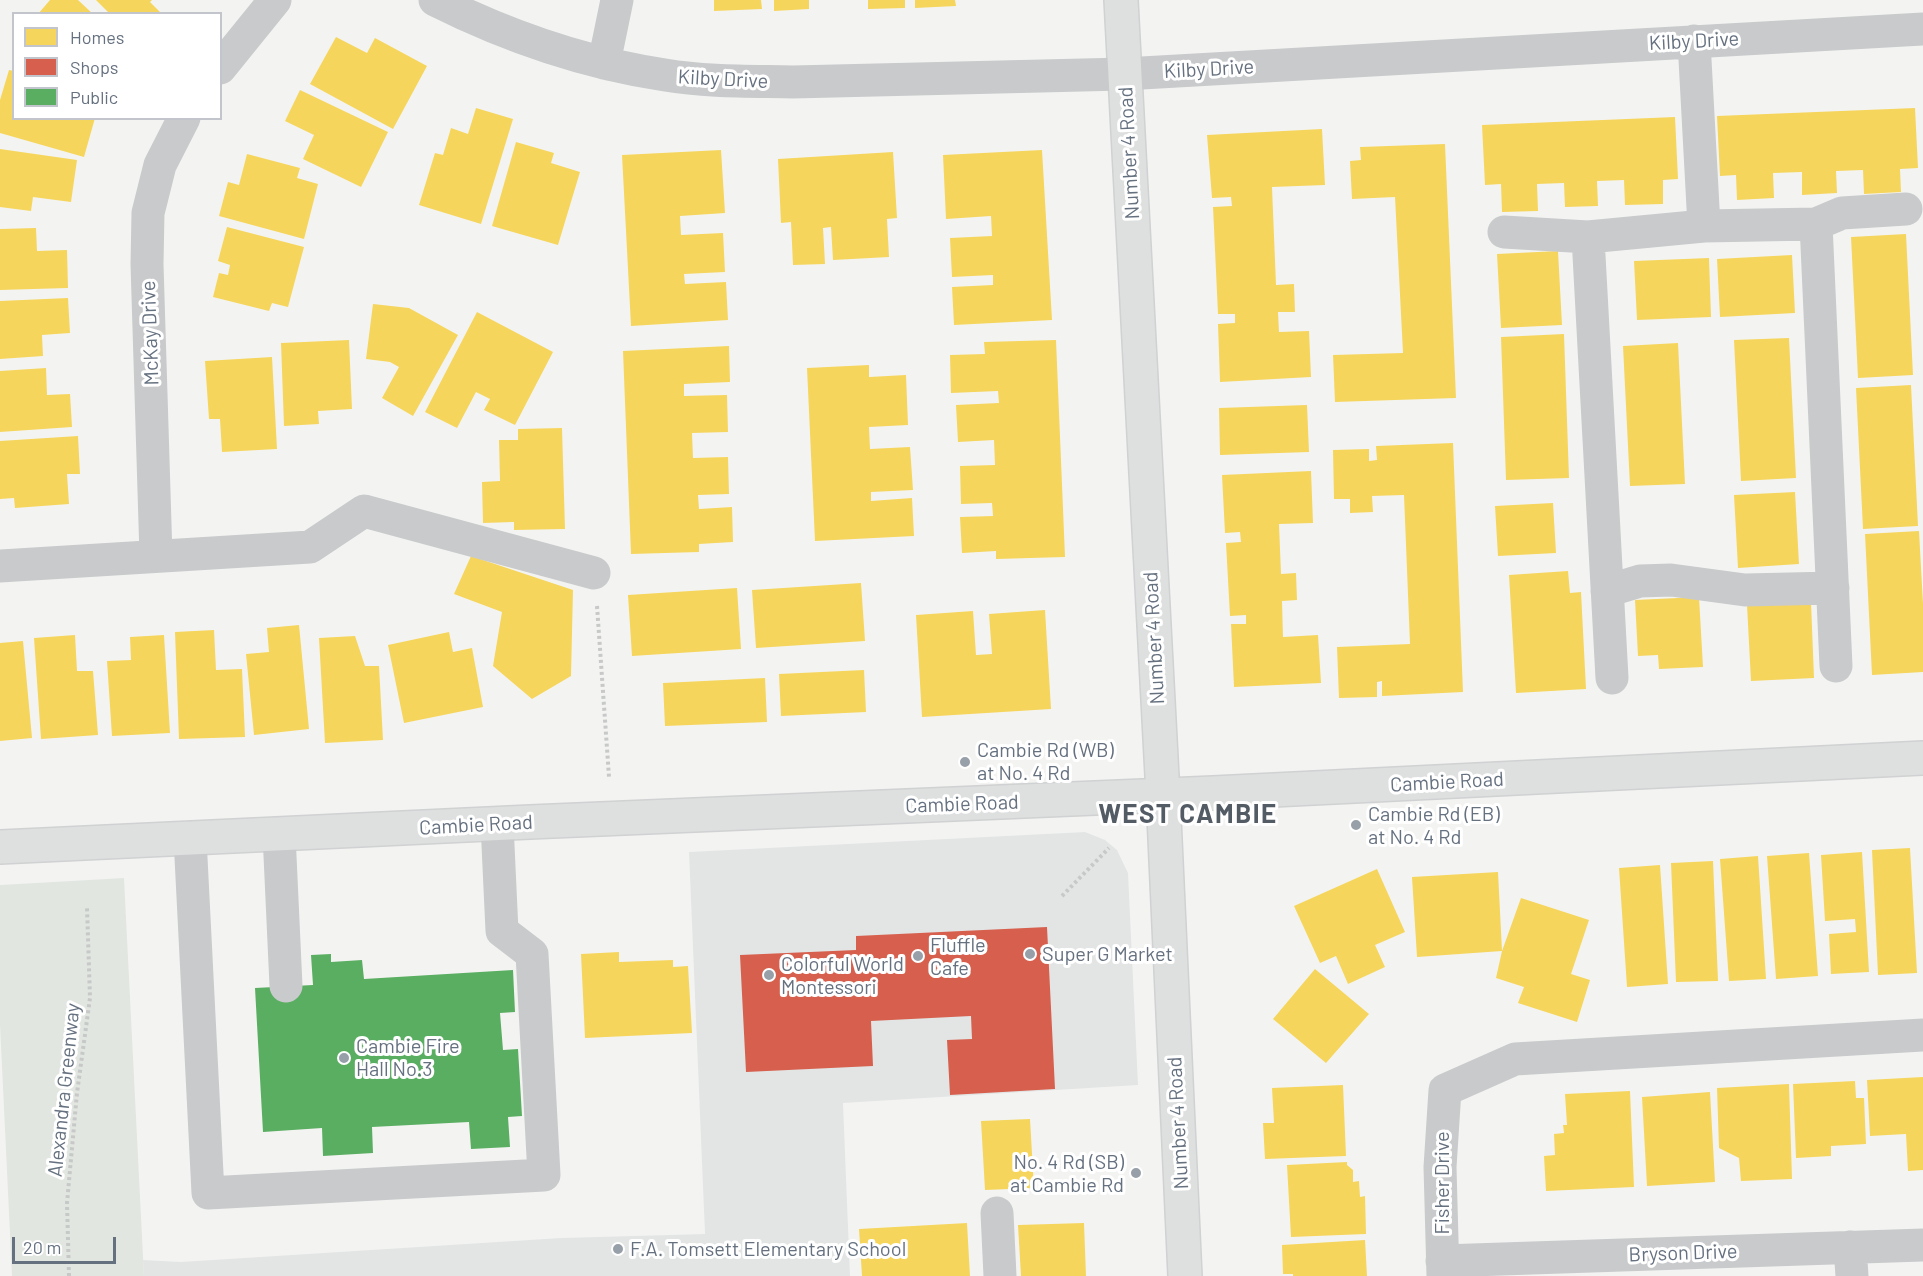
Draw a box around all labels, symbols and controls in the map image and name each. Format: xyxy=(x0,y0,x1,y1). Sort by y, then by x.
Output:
legend xyxy=(12,12,222,120)
text: Homes xyxy=(70,26,124,48)
street label: Kilby Drive xyxy=(1648,27,1740,55)
street label: Kilby Drive xyxy=(1163,55,1255,83)
text: Shops xyxy=(70,56,119,78)
street label: Kilby Drive xyxy=(677,65,769,93)
text: Public xyxy=(70,86,118,108)
street label: Number 4 Road xyxy=(1114,86,1144,220)
street label: McKay Drive xyxy=(136,280,164,386)
street label: Number 4 Road xyxy=(1139,571,1169,705)
place label: Cambie Rd (WB) at No. 4 Rd xyxy=(977,738,1114,785)
marker: Cambie Rd (WB) at No. 4 Rd xyxy=(958,755,972,769)
street label: Cambie Road xyxy=(1390,767,1504,797)
street label: Cambie Road xyxy=(905,790,1019,818)
district label: WEST CAMBIE xyxy=(1098,798,1278,830)
place label: Cambie Rd (EB) at No. 4 Rd xyxy=(1368,802,1500,849)
street label: Cambie Road xyxy=(419,810,533,840)
marker: Cambie Rd (EB) at No. 4 Rd xyxy=(1349,818,1363,832)
place label: Fluffle Cafe xyxy=(930,933,986,980)
place label: Super G Market xyxy=(1042,942,1173,966)
marker: Super G Market xyxy=(1023,947,1037,961)
marker: Fluffle Cafe xyxy=(911,949,925,963)
place label: Colorful World Montessori xyxy=(781,952,904,999)
marker: Colorful World Montessori xyxy=(762,968,776,982)
street label: Alexandra Greenway xyxy=(43,1002,85,1178)
place label: Cambie Fire Hall No.3 xyxy=(356,1034,460,1081)
marker: Cambie Fire Hall No.3 xyxy=(337,1051,351,1065)
street label: Number 4 Road xyxy=(1163,1056,1193,1190)
street label: Fisher Drive xyxy=(1430,1131,1454,1235)
place label: No. 4 Rd (SB) at Cambie Rd xyxy=(1010,1150,1124,1197)
marker: No. 4 Rd (SB) at Cambie Rd xyxy=(1129,1166,1143,1180)
scale bar xyxy=(15,1225,118,1263)
text: 20 m xyxy=(23,1236,61,1258)
place label: F.A. Tomsett Elementary School xyxy=(630,1237,906,1261)
street label: Bryson Drive xyxy=(1628,1239,1738,1267)
marker: F.A. Tomsett Elementary School xyxy=(611,1242,625,1256)

